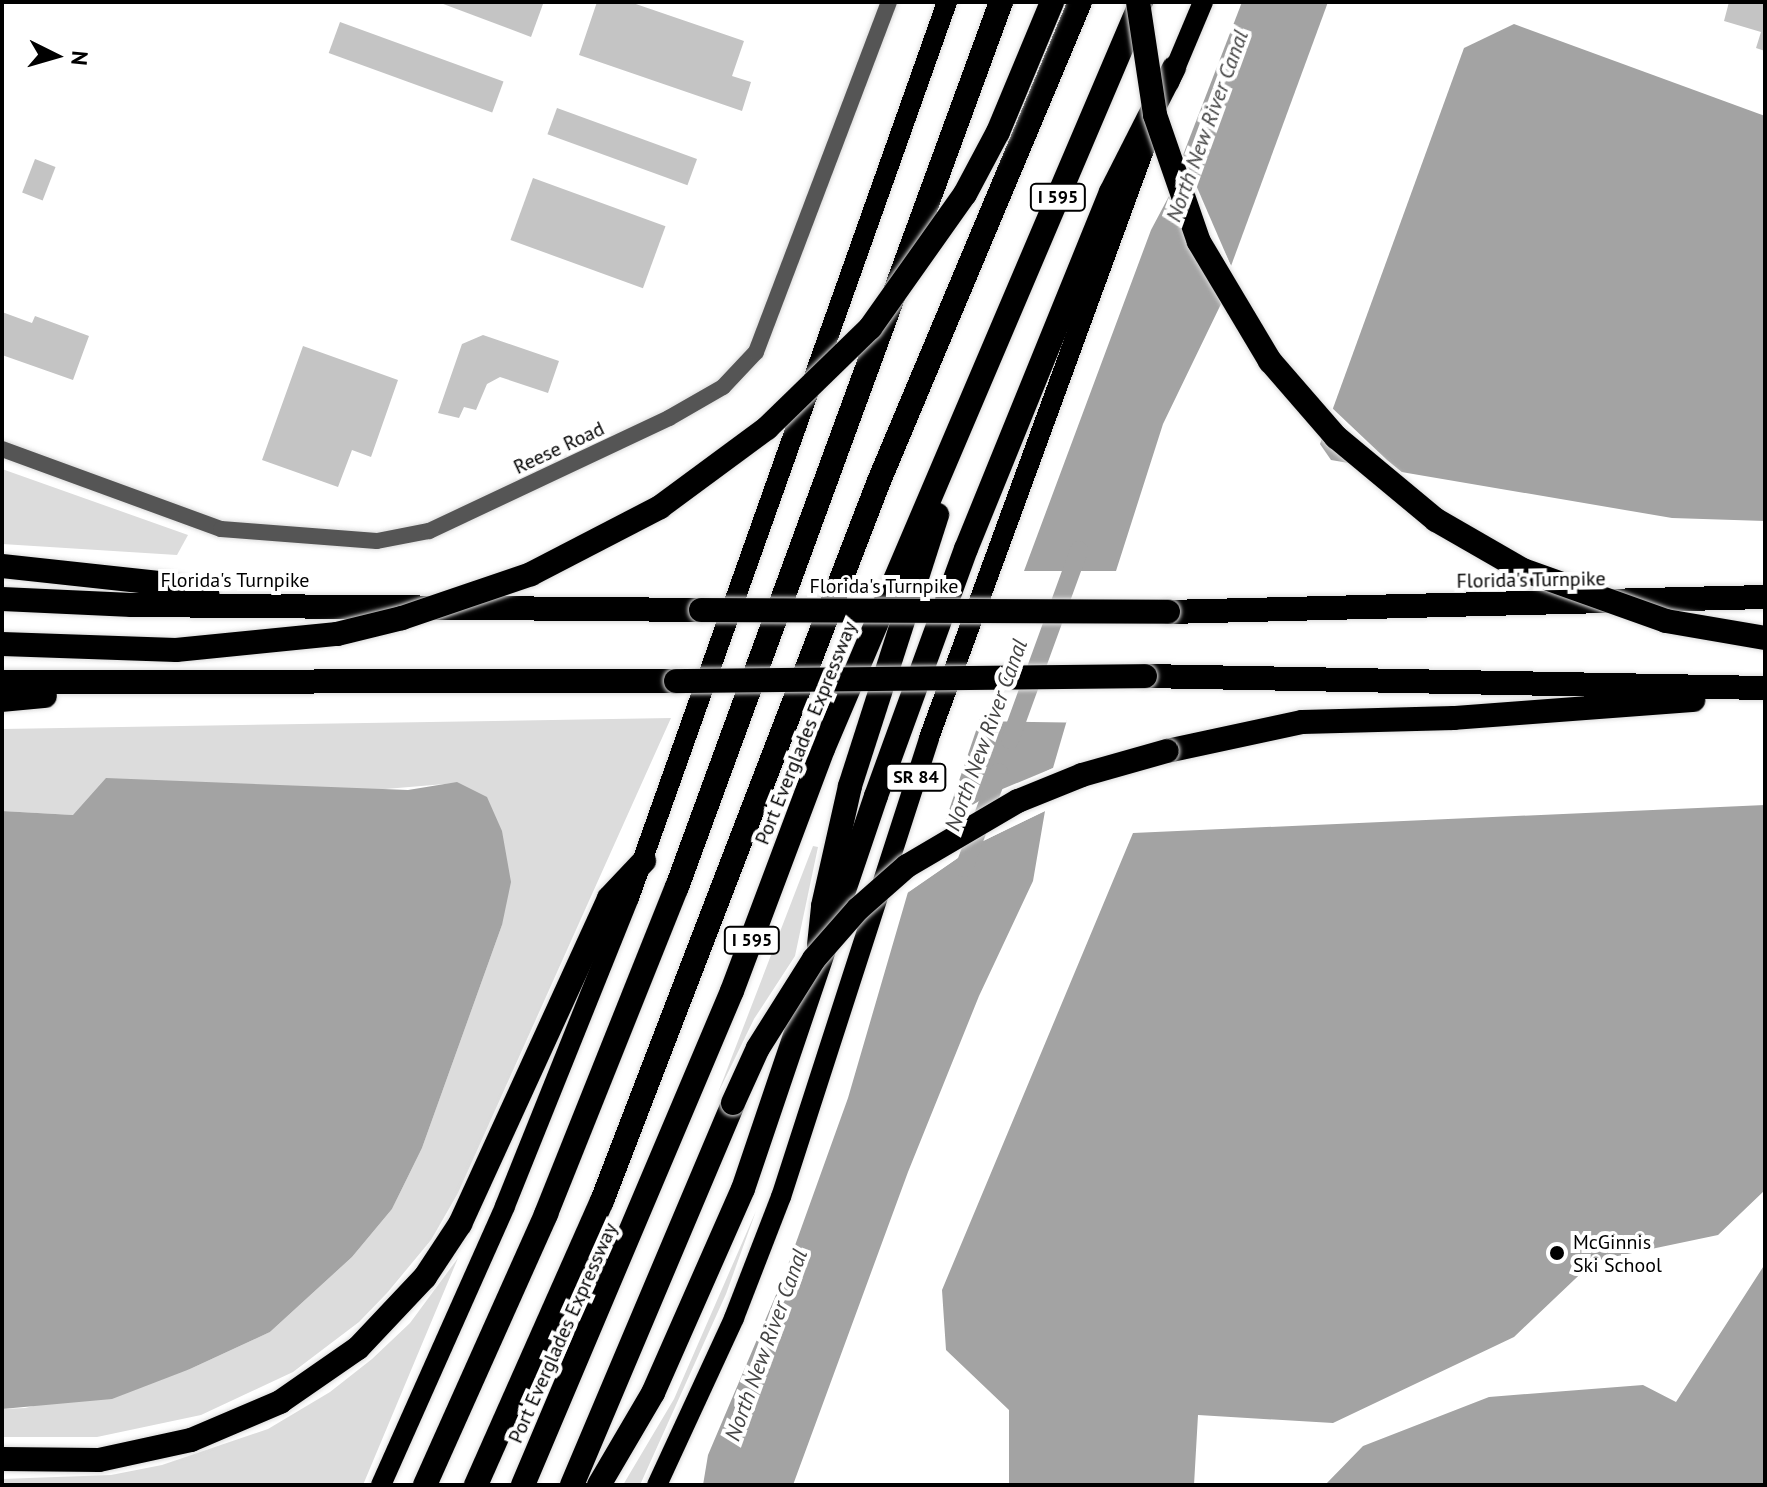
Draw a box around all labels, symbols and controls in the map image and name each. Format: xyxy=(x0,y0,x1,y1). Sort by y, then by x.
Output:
north arrow xyxy=(16,16,96,96)
water label: North New River Canal xyxy=(1160,26,1254,226)
text: N xyxy=(65,50,94,67)
road number: I 595 xyxy=(1028,183,1088,211)
street label: Reese Road xyxy=(510,417,608,479)
street label: Florida's Turnpike xyxy=(1456,567,1606,593)
street label: Florida's Turnpike xyxy=(160,568,310,592)
street label: Florida's Turnpike xyxy=(809,574,959,598)
street label: Port Everglades Expressway xyxy=(750,618,862,848)
water label: North New River Canal xyxy=(939,635,1033,835)
road number: SR 84 xyxy=(884,763,948,791)
road number: I 595 xyxy=(722,926,782,954)
street label: Port Everglades Expressway xyxy=(504,1219,622,1447)
place label: McGinnis Ski School xyxy=(1573,1230,1662,1277)
marker: McGinnis Ski School xyxy=(1548,1244,1566,1262)
water label: North New River Canal xyxy=(719,1245,813,1445)

